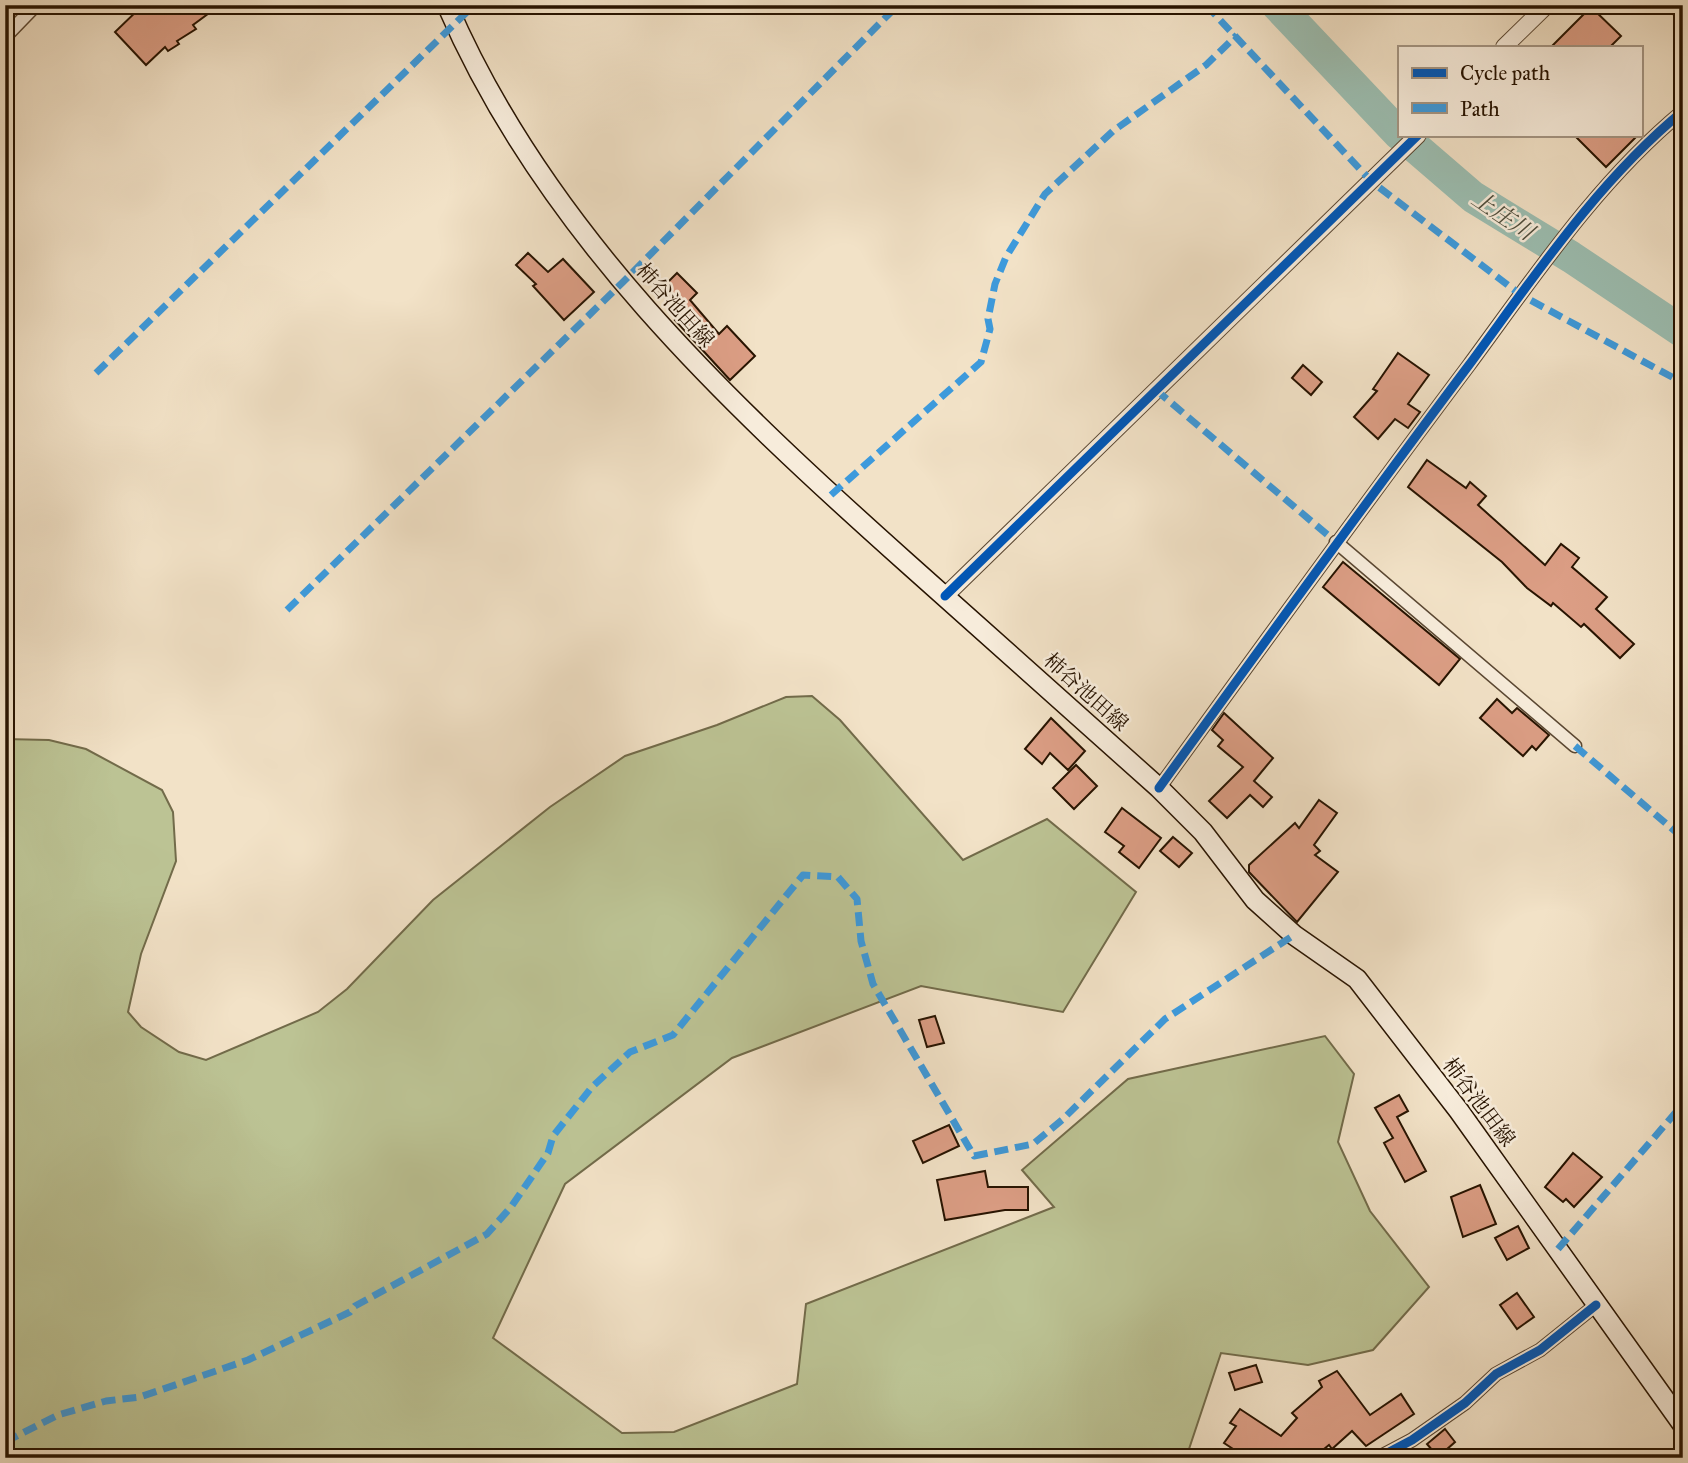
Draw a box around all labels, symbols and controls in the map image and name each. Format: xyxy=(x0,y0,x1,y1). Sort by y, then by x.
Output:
legend xyxy=(1398,46,1642,136)
text: Cycle path xyxy=(1460,60,1551,86)
text: Path xyxy=(1460,96,1500,122)
water label: 上庄川 xyxy=(1467,184,1542,248)
street label: 柿谷池田線 xyxy=(630,257,720,353)
street label: 柿谷池田線 xyxy=(1038,647,1134,737)
street label: 柿谷池田線 xyxy=(1437,1052,1521,1152)

